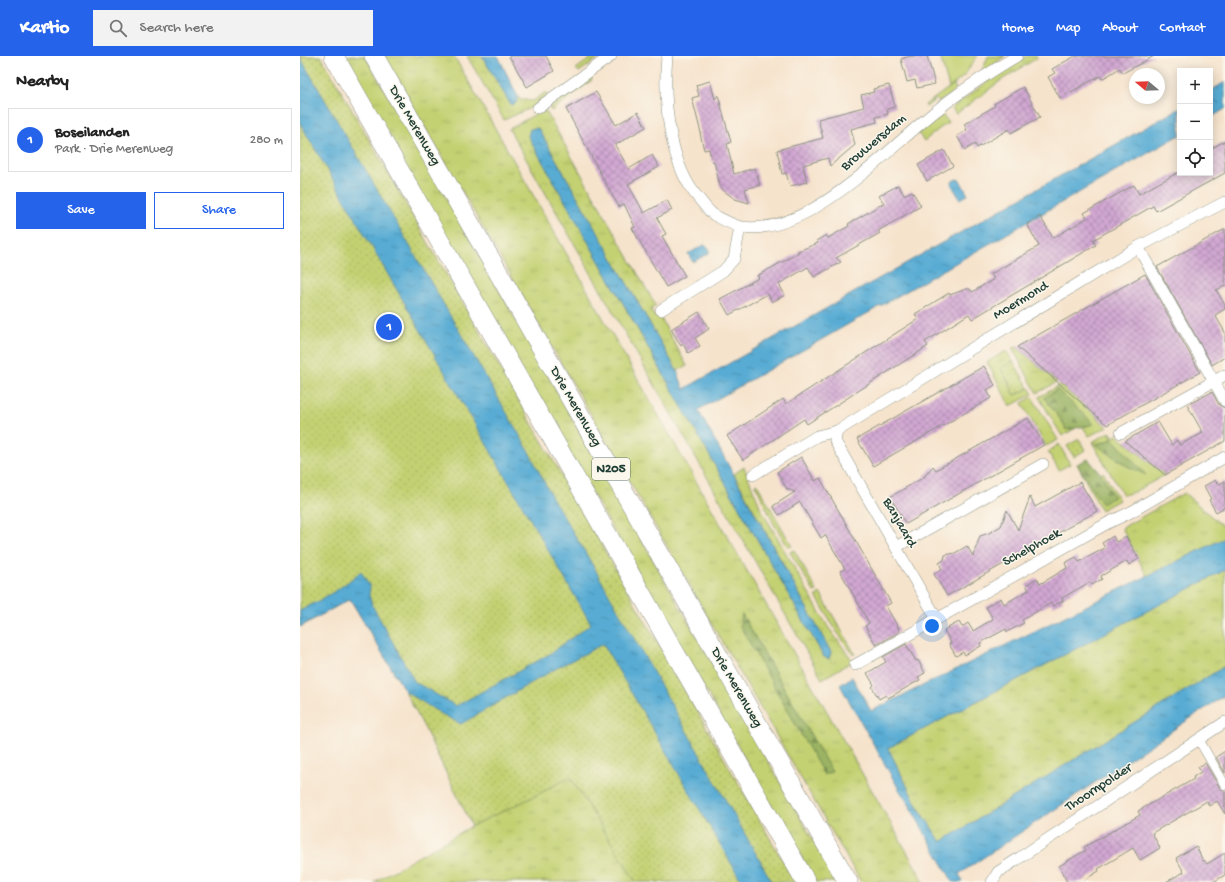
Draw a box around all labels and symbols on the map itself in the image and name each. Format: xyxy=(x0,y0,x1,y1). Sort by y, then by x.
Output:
north arrow xyxy=(1129,68,1165,104)
street label: Drie Merenweg xyxy=(384,82,444,169)
street label: Brouwersdam xyxy=(837,111,910,176)
street label: Moermond xyxy=(990,277,1053,324)
pin: 1 xyxy=(376,312,402,342)
street label: Drie Merenweg xyxy=(545,363,605,450)
road number: N205 xyxy=(592,458,630,480)
street label: Banjaard xyxy=(878,494,921,552)
street label: Schelphoek xyxy=(1000,524,1066,571)
your location xyxy=(922,616,942,636)
street label: Drie Merenweg xyxy=(706,644,766,731)
street label: Thoornpolder xyxy=(1061,759,1137,817)

